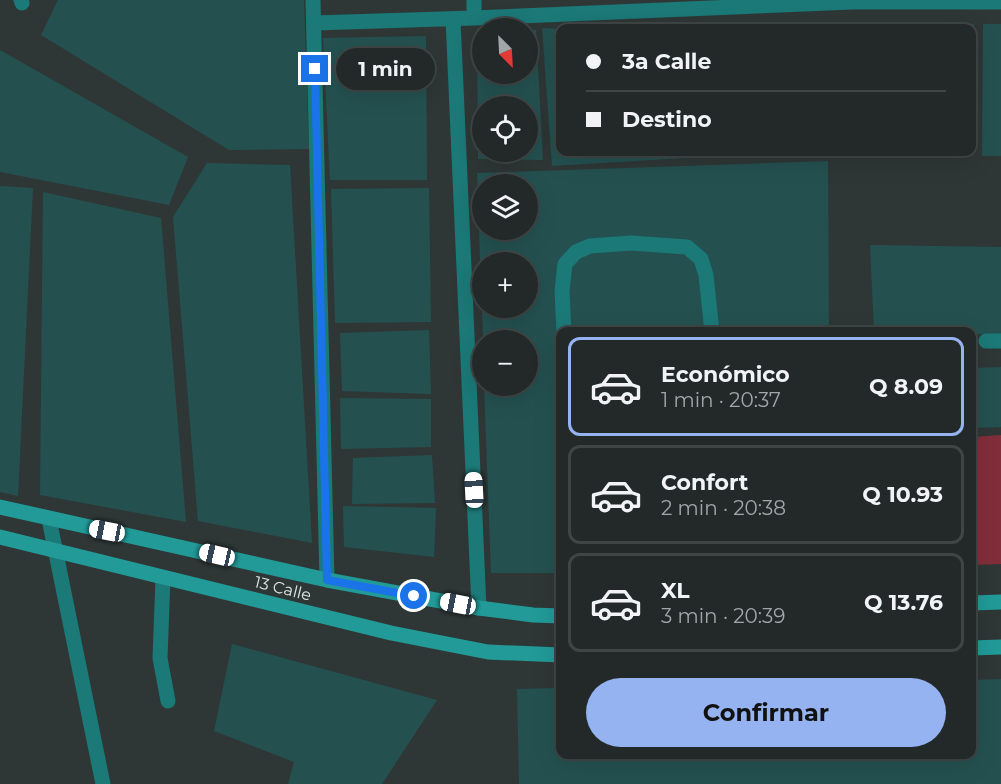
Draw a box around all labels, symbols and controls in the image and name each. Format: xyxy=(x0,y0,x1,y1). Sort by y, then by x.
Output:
north arrow xyxy=(472,18,538,84)
map controls xyxy=(472,18,538,396)
callout: 1 min xyxy=(336,48,435,90)
text: 3a Calle xyxy=(622,48,711,75)
route end xyxy=(301,55,328,82)
text: 1 min xyxy=(358,57,413,81)
button: locate xyxy=(472,96,538,162)
text: Destino xyxy=(622,106,712,133)
button: layers xyxy=(472,174,538,240)
button: + xyxy=(472,252,538,318)
button: − xyxy=(472,330,538,396)
icon: car xyxy=(589,360,643,414)
text: Económico xyxy=(661,361,790,388)
text: Q 8.09 xyxy=(869,373,943,400)
text: 1 min · 20:37 xyxy=(661,388,781,412)
icon: car xyxy=(589,468,643,522)
text: Confort xyxy=(661,469,748,496)
car xyxy=(464,472,484,508)
text: Q 10.93 xyxy=(862,481,943,508)
text: 2 min · 20:38 xyxy=(661,496,786,520)
car xyxy=(88,519,126,543)
car xyxy=(197,542,237,568)
street label: 13 Calle xyxy=(252,572,313,605)
icon: car xyxy=(589,576,643,630)
text: XL xyxy=(661,577,690,604)
route start xyxy=(400,582,427,609)
text: Q 13.76 xyxy=(864,589,943,616)
car xyxy=(439,592,477,616)
text: 3 min · 20:39 xyxy=(661,604,785,628)
button: Confirmar xyxy=(586,678,946,747)

